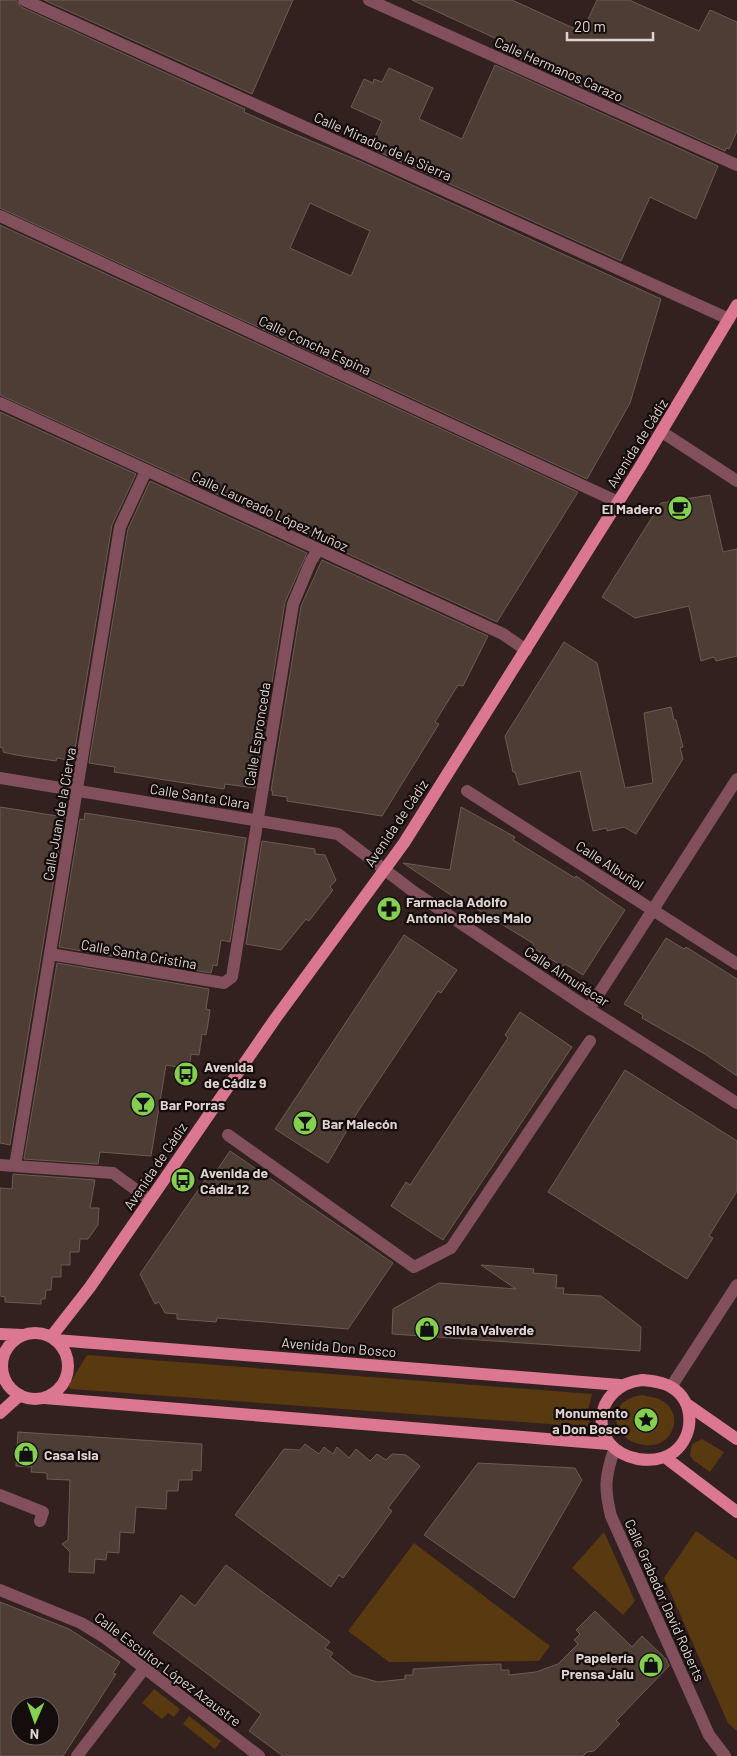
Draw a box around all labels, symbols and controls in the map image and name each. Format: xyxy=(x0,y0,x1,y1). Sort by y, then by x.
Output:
scale bar xyxy=(567,10,653,42)
text: 20 m xyxy=(574,17,606,35)
street label: Calle Hermanos Carazo xyxy=(492,33,626,105)
street label: Calle Mirador de la Sierra xyxy=(312,108,454,184)
street label: Calle Concha Espina xyxy=(256,312,374,378)
street label: Avenida de Cádiz xyxy=(603,395,671,491)
street label: Calle Laureado López Muñoz xyxy=(189,467,351,555)
cafe icon: El Madero xyxy=(667,495,693,521)
place label: El Madero xyxy=(602,500,662,517)
street label: Calle Espronceda xyxy=(240,681,274,787)
street label: Calle Juan de la Cierva xyxy=(39,746,79,882)
street label: Avenida de Cádiz xyxy=(361,776,431,870)
street label: Calle Santa Clara xyxy=(149,780,251,812)
street label: Calle Albuñol xyxy=(573,837,647,893)
place label: Farmacia Adolfo Antonio Robles Malo xyxy=(406,893,532,926)
pharmacy icon: Farmacia Adolfo Antonio Robles Malo xyxy=(376,896,402,922)
street label: Calle Santa Cristina xyxy=(80,935,198,973)
street label: Calle Almuñécar xyxy=(521,942,613,1010)
place label: Avenida de Cádiz 9 xyxy=(204,1058,266,1091)
bus stop icon: Avenida de Cádiz 9 xyxy=(173,1061,199,1087)
bar icon: Bar Porras xyxy=(130,1091,156,1117)
place label: Bar Porras xyxy=(160,1096,225,1113)
bar icon: Bar Malecón xyxy=(292,1110,318,1136)
place label: Bar Malecón xyxy=(322,1115,397,1132)
street label: Avenida de Cádiz xyxy=(120,1119,190,1213)
place label: Avenida de Cádiz 12 xyxy=(200,1164,268,1197)
bus stop icon: Avenida de Cádiz 12 xyxy=(170,1167,196,1193)
shop icon: Silvia Valverde xyxy=(414,1316,440,1342)
place label: Silvia Valverde xyxy=(444,1321,535,1338)
street label: Avenida Don Bosco xyxy=(281,1334,397,1360)
place label: Monumento a Don Bosco xyxy=(552,1404,628,1437)
place icon: Monumento a Don Bosco xyxy=(633,1407,659,1433)
shop icon: Casa Isla xyxy=(13,1441,39,1467)
place label: Casa Isla xyxy=(44,1446,99,1463)
street label: Calle Grabador David Roberts xyxy=(622,1516,709,1684)
street label: Calle Escultor López Azaustre xyxy=(91,1608,245,1730)
place label: Papelería Prensa Jalu xyxy=(561,1649,634,1682)
shop icon: Papelería Prensa Jalu xyxy=(638,1652,664,1678)
north arrow xyxy=(10,1696,60,1746)
text: N xyxy=(30,1726,39,1743)

